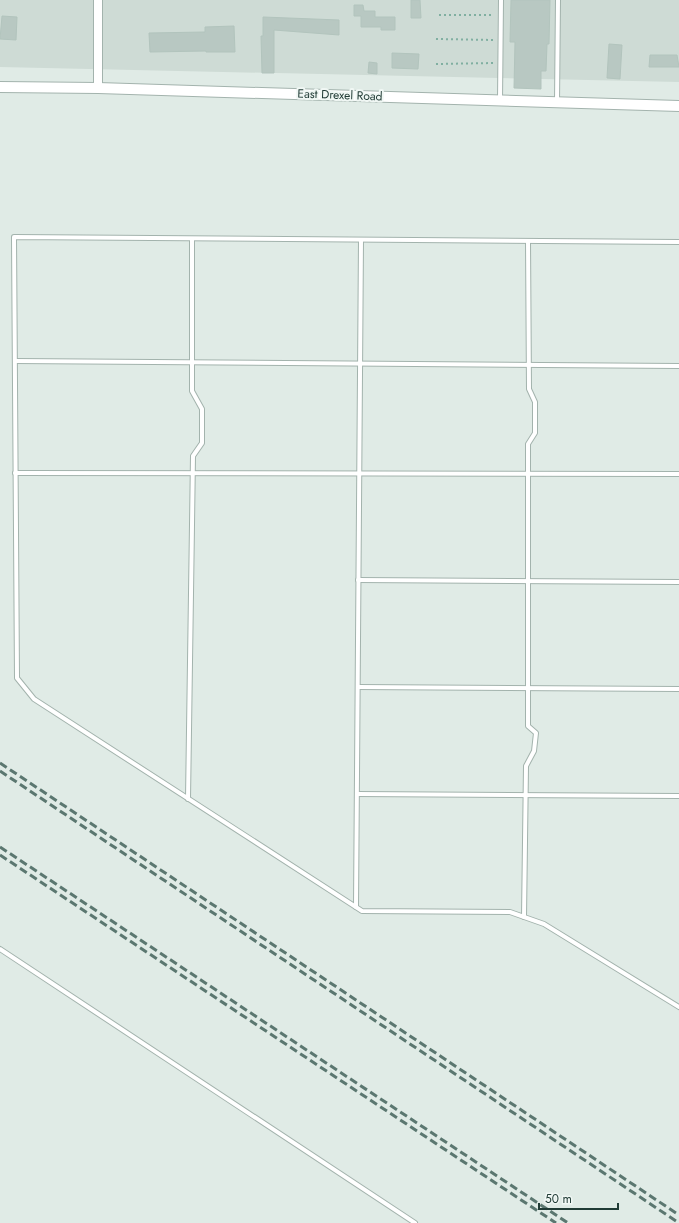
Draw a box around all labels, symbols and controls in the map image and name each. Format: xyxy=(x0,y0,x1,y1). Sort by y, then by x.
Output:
street label: East Drexel Road xyxy=(297,85,383,105)
scale bar xyxy=(539,1185,618,1211)
text: 50 m xyxy=(545,1190,572,1208)

